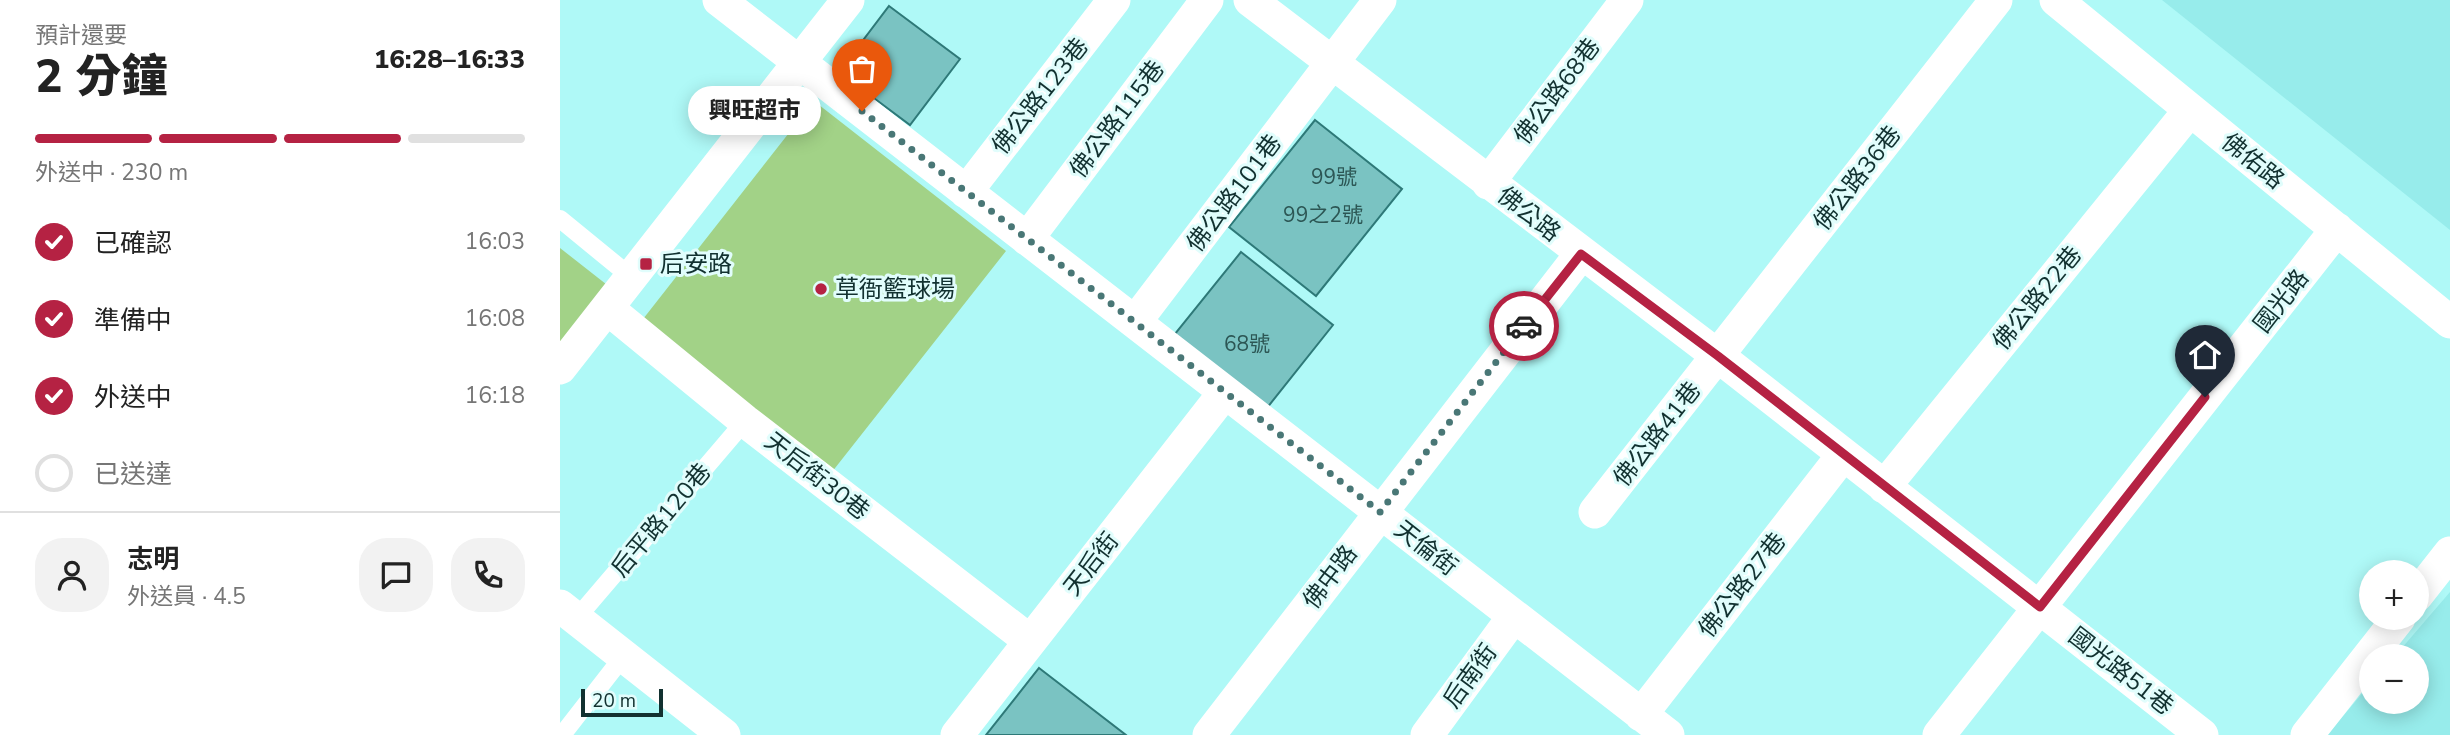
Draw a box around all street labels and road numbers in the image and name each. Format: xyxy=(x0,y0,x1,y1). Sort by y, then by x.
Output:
street label: 佛公路123巷 xyxy=(985,31,1095,161)
street label: 佛公路68巷 xyxy=(1507,32,1607,150)
street label: 佛公路115巷 xyxy=(1062,54,1172,184)
street label: 佛公路36巷 xyxy=(1806,119,1908,237)
street label: 佛佑路 xyxy=(2215,126,2291,196)
street label: 佛公路101巷 xyxy=(1179,128,1289,258)
street label: 佛公路 xyxy=(1491,179,1567,249)
street label: 佛公路22巷 xyxy=(1985,239,2089,357)
street label: 國光路 xyxy=(2246,263,2316,339)
street label: 佛公路41巷 xyxy=(1606,375,1708,493)
street label: 天后街30巷 xyxy=(758,425,876,527)
street label: 后平路120巷 xyxy=(604,456,718,584)
street label: 天倫街 xyxy=(1388,513,1464,583)
street label: 天后街 xyxy=(1056,526,1126,602)
street label: 佛公路27巷 xyxy=(1691,526,1793,644)
street label: 佛中路 xyxy=(1296,539,1364,615)
street label: 國光路51巷 xyxy=(2062,620,2180,722)
street label: 后南街 xyxy=(1436,637,1504,715)

